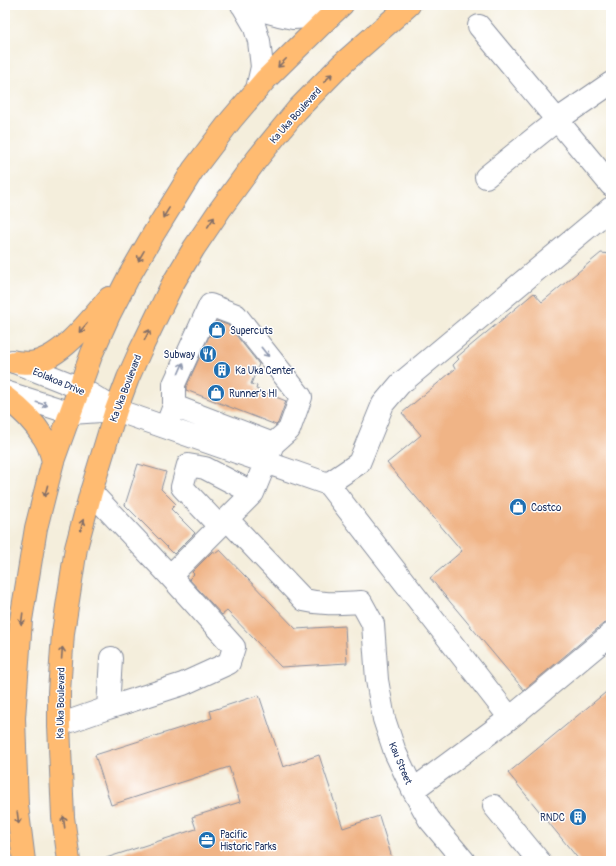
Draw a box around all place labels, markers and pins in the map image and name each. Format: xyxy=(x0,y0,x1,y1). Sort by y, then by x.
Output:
shop icon: Supercuts xyxy=(207,320,227,340)
place label: Supercuts xyxy=(230,325,273,337)
restaurant icon: Subway xyxy=(198,344,218,364)
place label: Subway xyxy=(164,349,196,361)
building icon: Ka Uka Center xyxy=(212,360,232,380)
place label: Ka Uka Center xyxy=(235,365,295,377)
shop icon: Runner's HI xyxy=(206,383,226,403)
place label: Runner's HI xyxy=(229,388,277,400)
shop icon: Costco xyxy=(508,497,528,517)
place label: Costco xyxy=(531,502,562,514)
building icon: RNDC xyxy=(568,807,588,827)
place label: RNDC xyxy=(540,812,565,824)
place label: Pacific Historic Parks xyxy=(220,829,277,853)
office icon: Pacific Historic Parks xyxy=(197,830,217,850)

